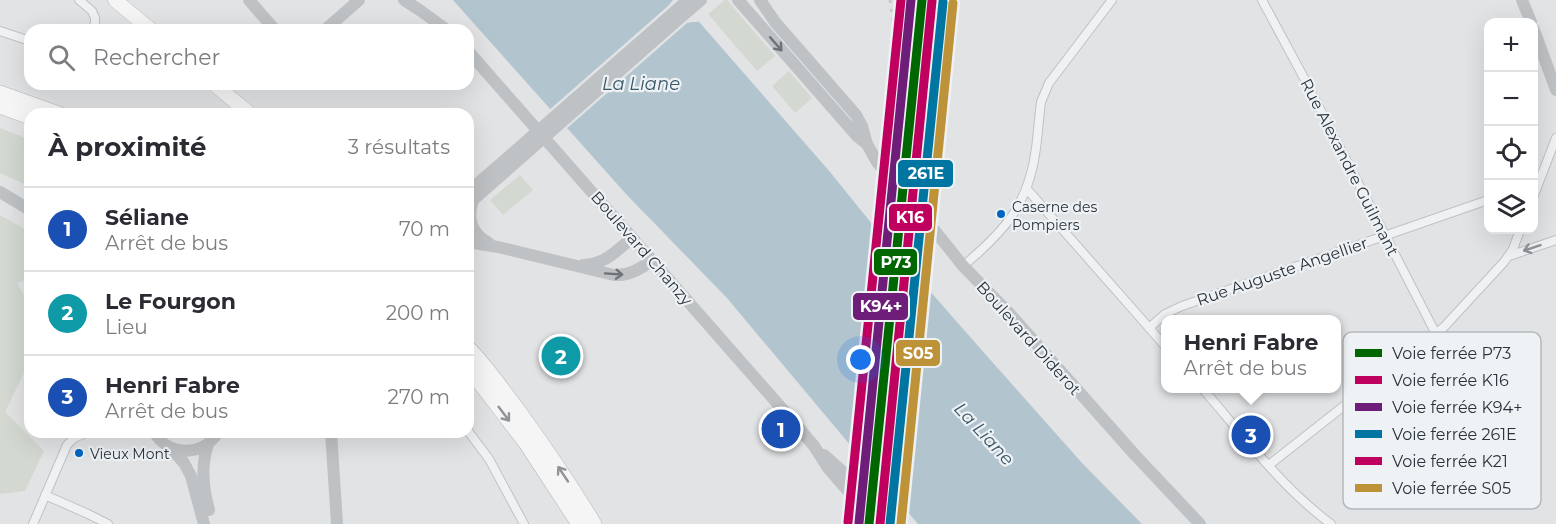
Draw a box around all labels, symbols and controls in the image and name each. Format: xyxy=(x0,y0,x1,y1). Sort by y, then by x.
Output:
map controls xyxy=(1484,18,1538,234)
button: + xyxy=(1484,18,1538,72)
search box xyxy=(24,24,474,90)
one-way arrow xyxy=(769,36,783,51)
icon: search xyxy=(45,41,78,74)
text: Rechercher xyxy=(93,44,220,71)
button: − xyxy=(1484,72,1538,126)
water label: La Liane xyxy=(602,73,680,95)
street label: Rue Alexandre Guilmant xyxy=(1297,75,1403,259)
button: locate xyxy=(1484,126,1538,180)
text: À proximité xyxy=(48,131,207,163)
text: 3 résultats xyxy=(348,135,450,159)
line badge: 261E xyxy=(897,159,954,188)
text: 261E xyxy=(908,164,944,183)
button: layers xyxy=(1484,180,1538,234)
street label: Boulevard Chanzy xyxy=(587,187,696,309)
place label: Caserne des Pompiers xyxy=(1012,198,1097,234)
line badge: K16 xyxy=(888,203,933,232)
text: Séliane xyxy=(105,204,189,231)
text: K16 xyxy=(896,208,924,227)
marker: Caserne des Pompiers xyxy=(995,208,1007,220)
text: 1 xyxy=(64,217,71,241)
text: 70 m xyxy=(399,217,450,241)
text: Arrêt de bus xyxy=(105,231,228,255)
street label: Rue Auguste Angellier xyxy=(1194,233,1370,310)
one-way arrow xyxy=(1523,243,1542,254)
line badge: P73 xyxy=(873,248,918,276)
text: P73 xyxy=(881,253,912,272)
one-way arrow xyxy=(603,269,623,280)
street label: Boulevard Diderot xyxy=(973,278,1085,399)
text: Le Fourgon xyxy=(105,288,236,315)
line badge: K94+ xyxy=(852,292,909,321)
text: K94+ xyxy=(860,297,902,316)
text: 2 xyxy=(62,301,73,325)
text: 200 m xyxy=(386,301,450,325)
text: Lieu xyxy=(105,315,148,339)
popup xyxy=(1161,315,1341,393)
text: Henri Fabre xyxy=(1184,329,1318,356)
legend xyxy=(1343,332,1541,509)
pin: 2 xyxy=(542,334,580,378)
line badge: S05 xyxy=(895,339,941,367)
text: S05 xyxy=(903,344,934,363)
text: Voie ferrée P73 xyxy=(1392,344,1511,363)
your location xyxy=(846,345,875,374)
text: Arrêt de bus xyxy=(1184,356,1307,380)
text: Voie ferrée K16 xyxy=(1392,371,1509,390)
text: Henri Fabre xyxy=(105,372,240,399)
text: 3 xyxy=(62,385,73,409)
text: 270 m xyxy=(388,385,450,409)
water label: La Liane xyxy=(949,398,1019,470)
text: Voie ferrée K94+ xyxy=(1392,398,1522,417)
text: Arrêt de bus xyxy=(105,399,228,423)
one-way arrow xyxy=(498,405,510,421)
pin: 1 xyxy=(762,406,800,452)
pin: 3 xyxy=(1232,412,1270,458)
text: Voie ferrée 261E xyxy=(1392,425,1517,444)
place label: Vieux Mont xyxy=(90,445,170,463)
marker: Vieux Mont xyxy=(73,447,85,459)
text: Voie ferrée K21 xyxy=(1392,452,1508,471)
one-way arrow xyxy=(557,467,569,483)
text: Voie ferrée S05 xyxy=(1392,479,1511,498)

